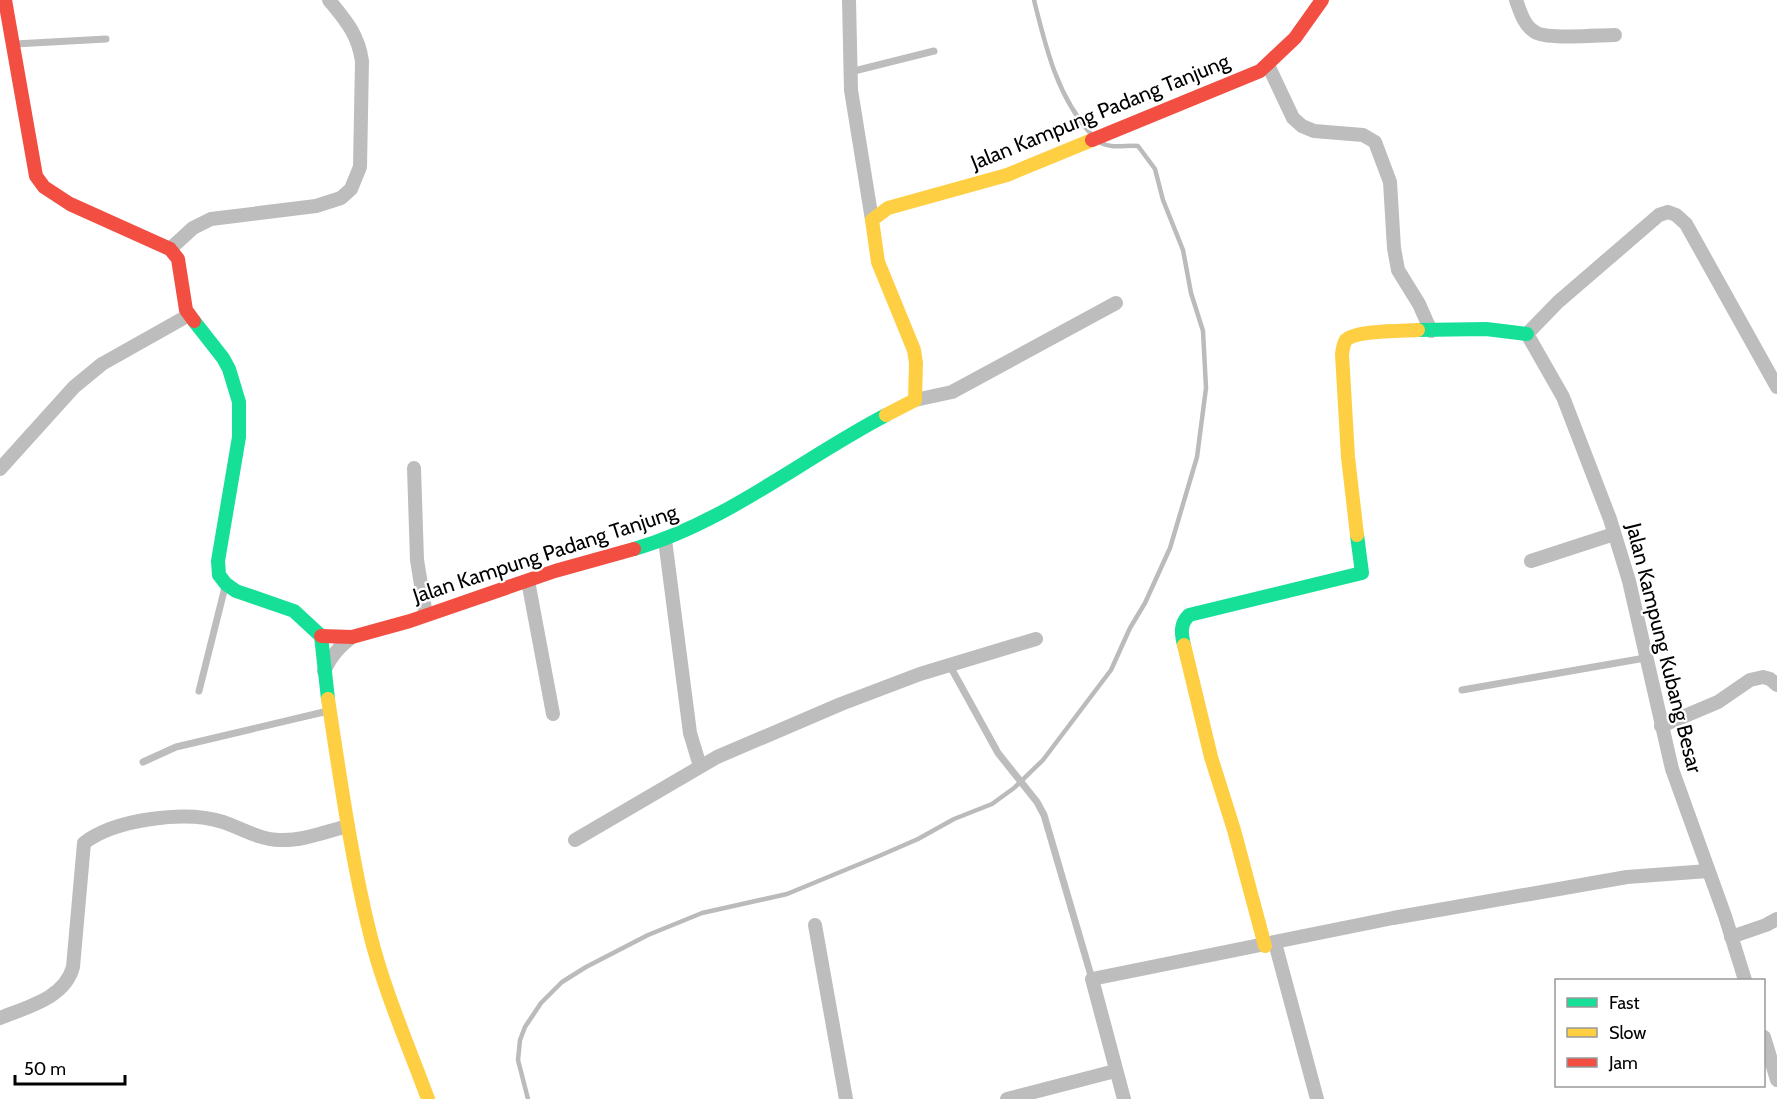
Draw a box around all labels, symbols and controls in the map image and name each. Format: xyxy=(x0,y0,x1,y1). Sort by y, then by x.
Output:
street label: Jalan Kampung Padang Tanjung xyxy=(966,48,1234,176)
street label: Jalan Kampung Padang Tanjung xyxy=(409,499,681,609)
street label: Jalan Kampung Kubang Besar xyxy=(1621,519,1708,776)
legend xyxy=(1555,979,1765,1087)
text: Fast xyxy=(1609,992,1640,1014)
text: Slow xyxy=(1609,1022,1646,1044)
scale bar xyxy=(15,1048,124,1086)
text: Jam xyxy=(1608,1052,1638,1074)
text: 50 m xyxy=(24,1058,66,1080)

